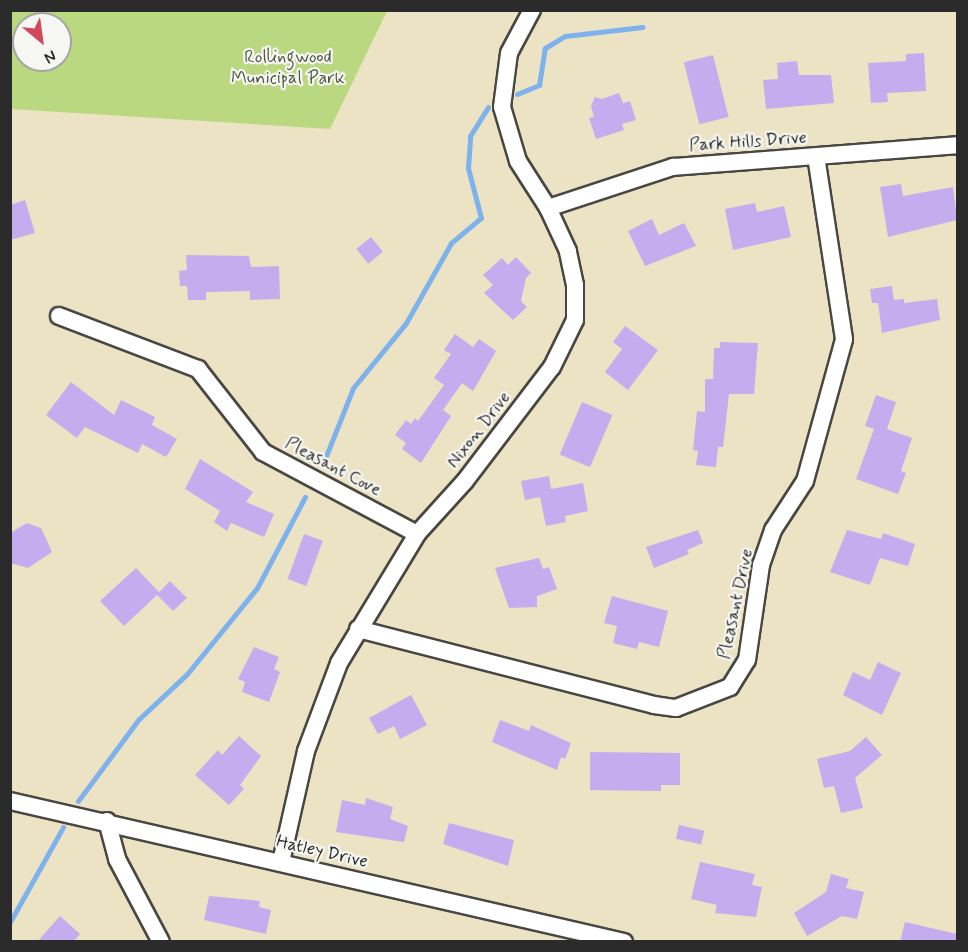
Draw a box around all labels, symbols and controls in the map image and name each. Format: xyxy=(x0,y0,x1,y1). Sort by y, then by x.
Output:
north arrow xyxy=(12,12,72,72)
text: N xyxy=(40,45,60,68)
park label: Rollingwood Municipal Park xyxy=(232,47,344,90)
street label: Park Hills Drive xyxy=(689,127,807,157)
street label: Nixon Drive xyxy=(442,387,516,473)
street label: Pleasant Cove xyxy=(281,432,385,502)
street label: Pleasant Drive xyxy=(714,548,758,660)
street label: Hatley Drive xyxy=(275,831,369,873)

